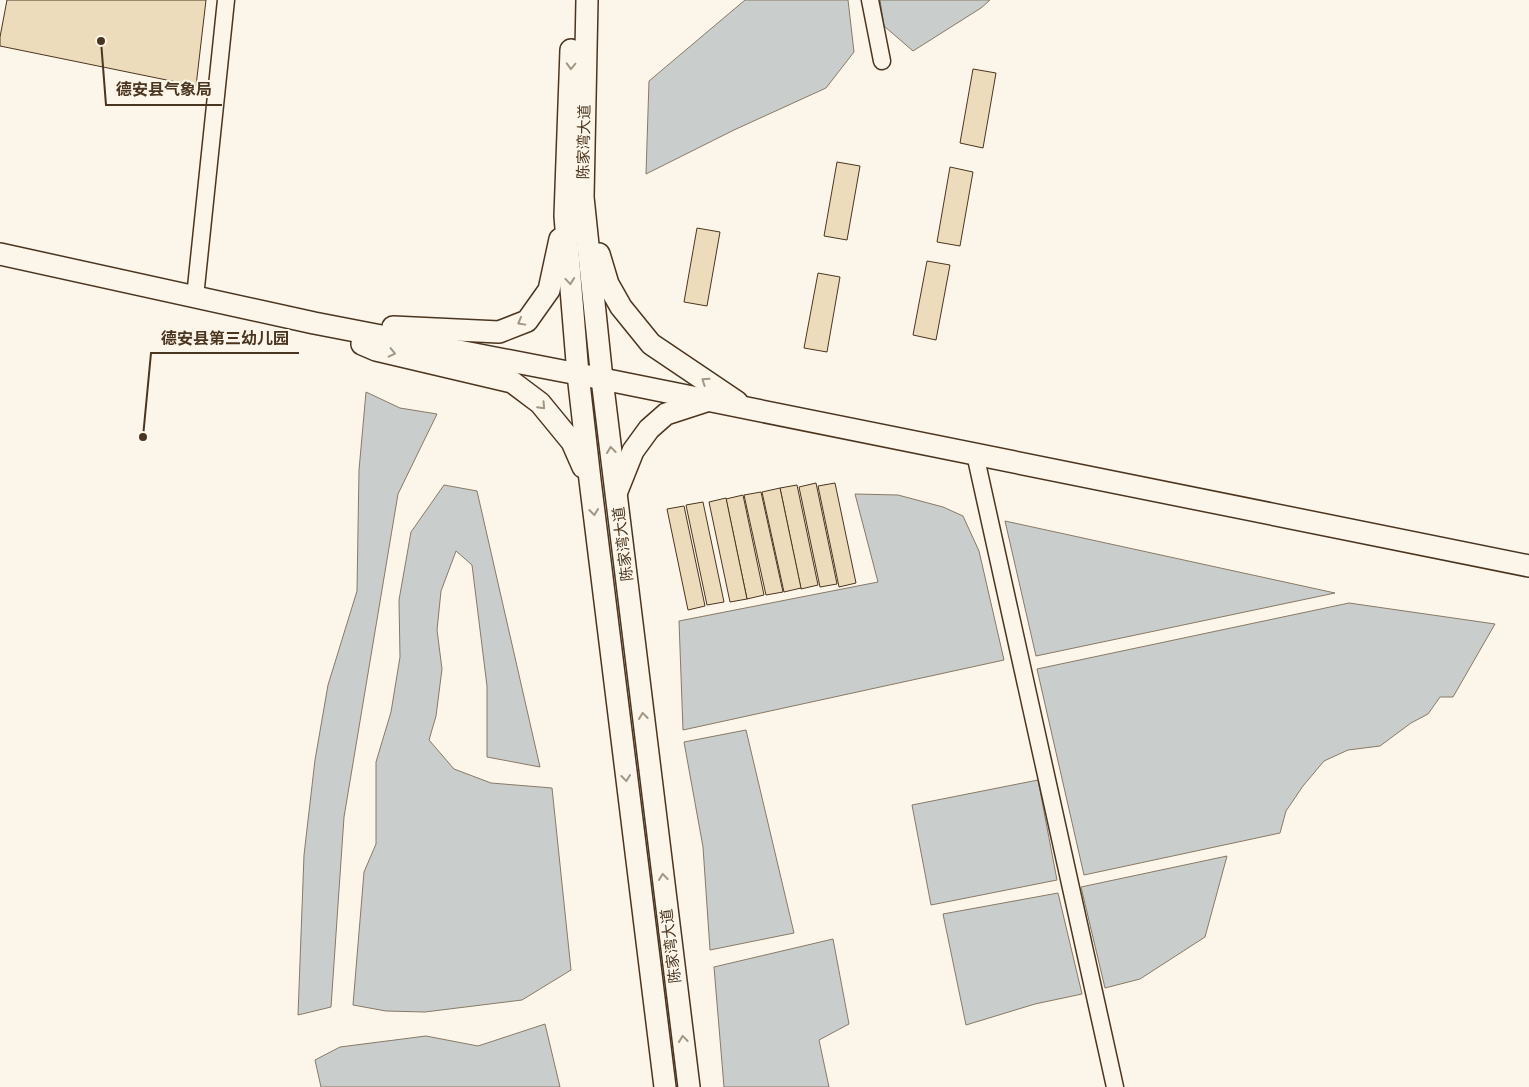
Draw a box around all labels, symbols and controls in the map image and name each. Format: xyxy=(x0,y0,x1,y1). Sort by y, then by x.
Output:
one-way arrow xyxy=(565,62,576,70)
callout: 德安县气象局 xyxy=(106,74,222,105)
text: 德安县气象局 xyxy=(116,79,212,99)
street label: 陈家湾大道 xyxy=(573,104,594,180)
one-way arrow xyxy=(564,277,575,285)
one-way arrow xyxy=(518,316,527,326)
callout: 德安县第三幼儿园 xyxy=(151,322,299,353)
text: 德安县第三幼儿园 xyxy=(161,328,289,348)
one-way arrow xyxy=(387,347,396,358)
one-way arrow xyxy=(702,378,711,387)
one-way arrow xyxy=(536,401,545,410)
one-way arrow xyxy=(606,446,617,454)
street label: 陈家湾大道 xyxy=(609,506,637,582)
one-way arrow xyxy=(588,508,598,516)
one-way arrow xyxy=(639,712,649,720)
one-way arrow xyxy=(621,773,631,782)
one-way arrow xyxy=(658,873,669,881)
street label: 陈家湾大道 xyxy=(657,908,685,984)
one-way arrow xyxy=(678,1034,689,1042)

